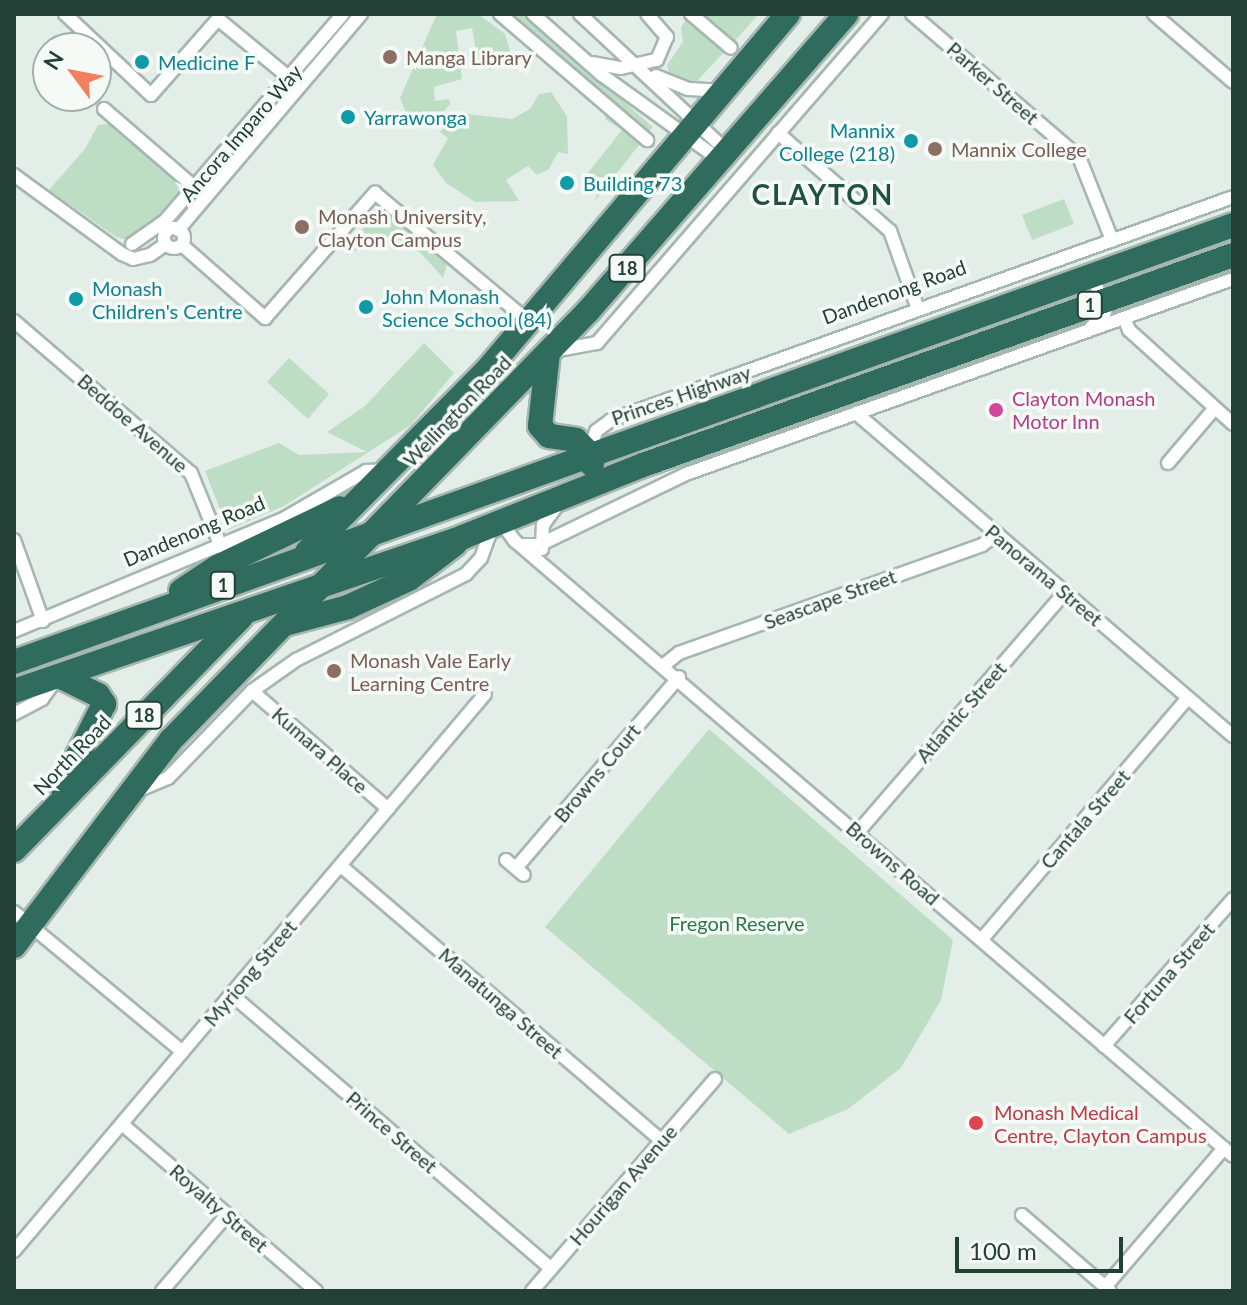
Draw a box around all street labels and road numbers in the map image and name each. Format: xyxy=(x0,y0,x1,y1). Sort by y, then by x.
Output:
street label: Parker Street xyxy=(942,37,1044,129)
street label: Ancora Imparo Way xyxy=(175,60,307,206)
road number: 18 xyxy=(607,254,647,282)
street label: Dandenong Road xyxy=(819,255,969,329)
road number: 1 xyxy=(1076,291,1104,319)
street label: Wellington Road xyxy=(398,350,516,472)
street label: Princes Highway xyxy=(608,360,754,430)
street label: Beddoe Avenue xyxy=(73,368,193,478)
street label: Dandenong Road xyxy=(120,490,268,572)
street label: Panorama Street xyxy=(981,519,1107,631)
street label: Seascape Street xyxy=(761,564,899,634)
road number: 1 xyxy=(209,571,237,599)
street label: Atlantic Street xyxy=(911,657,1011,767)
road number: 18 xyxy=(124,701,164,729)
street label: Kumara Place xyxy=(267,702,373,798)
street label: North Road xyxy=(28,710,116,800)
street label: Browns Court xyxy=(549,719,645,827)
street label: Cantala Street xyxy=(1035,764,1135,874)
street label: Browns Road xyxy=(841,816,945,910)
street label: Myriong Street xyxy=(199,915,301,1031)
street label: Fortuna Street xyxy=(1119,917,1219,1029)
street label: Manatunga Street xyxy=(434,943,568,1063)
street label: Prince Street xyxy=(342,1086,442,1178)
street label: Hourigan Avenue xyxy=(564,1120,682,1250)
street label: Royalty Street xyxy=(165,1159,273,1257)

